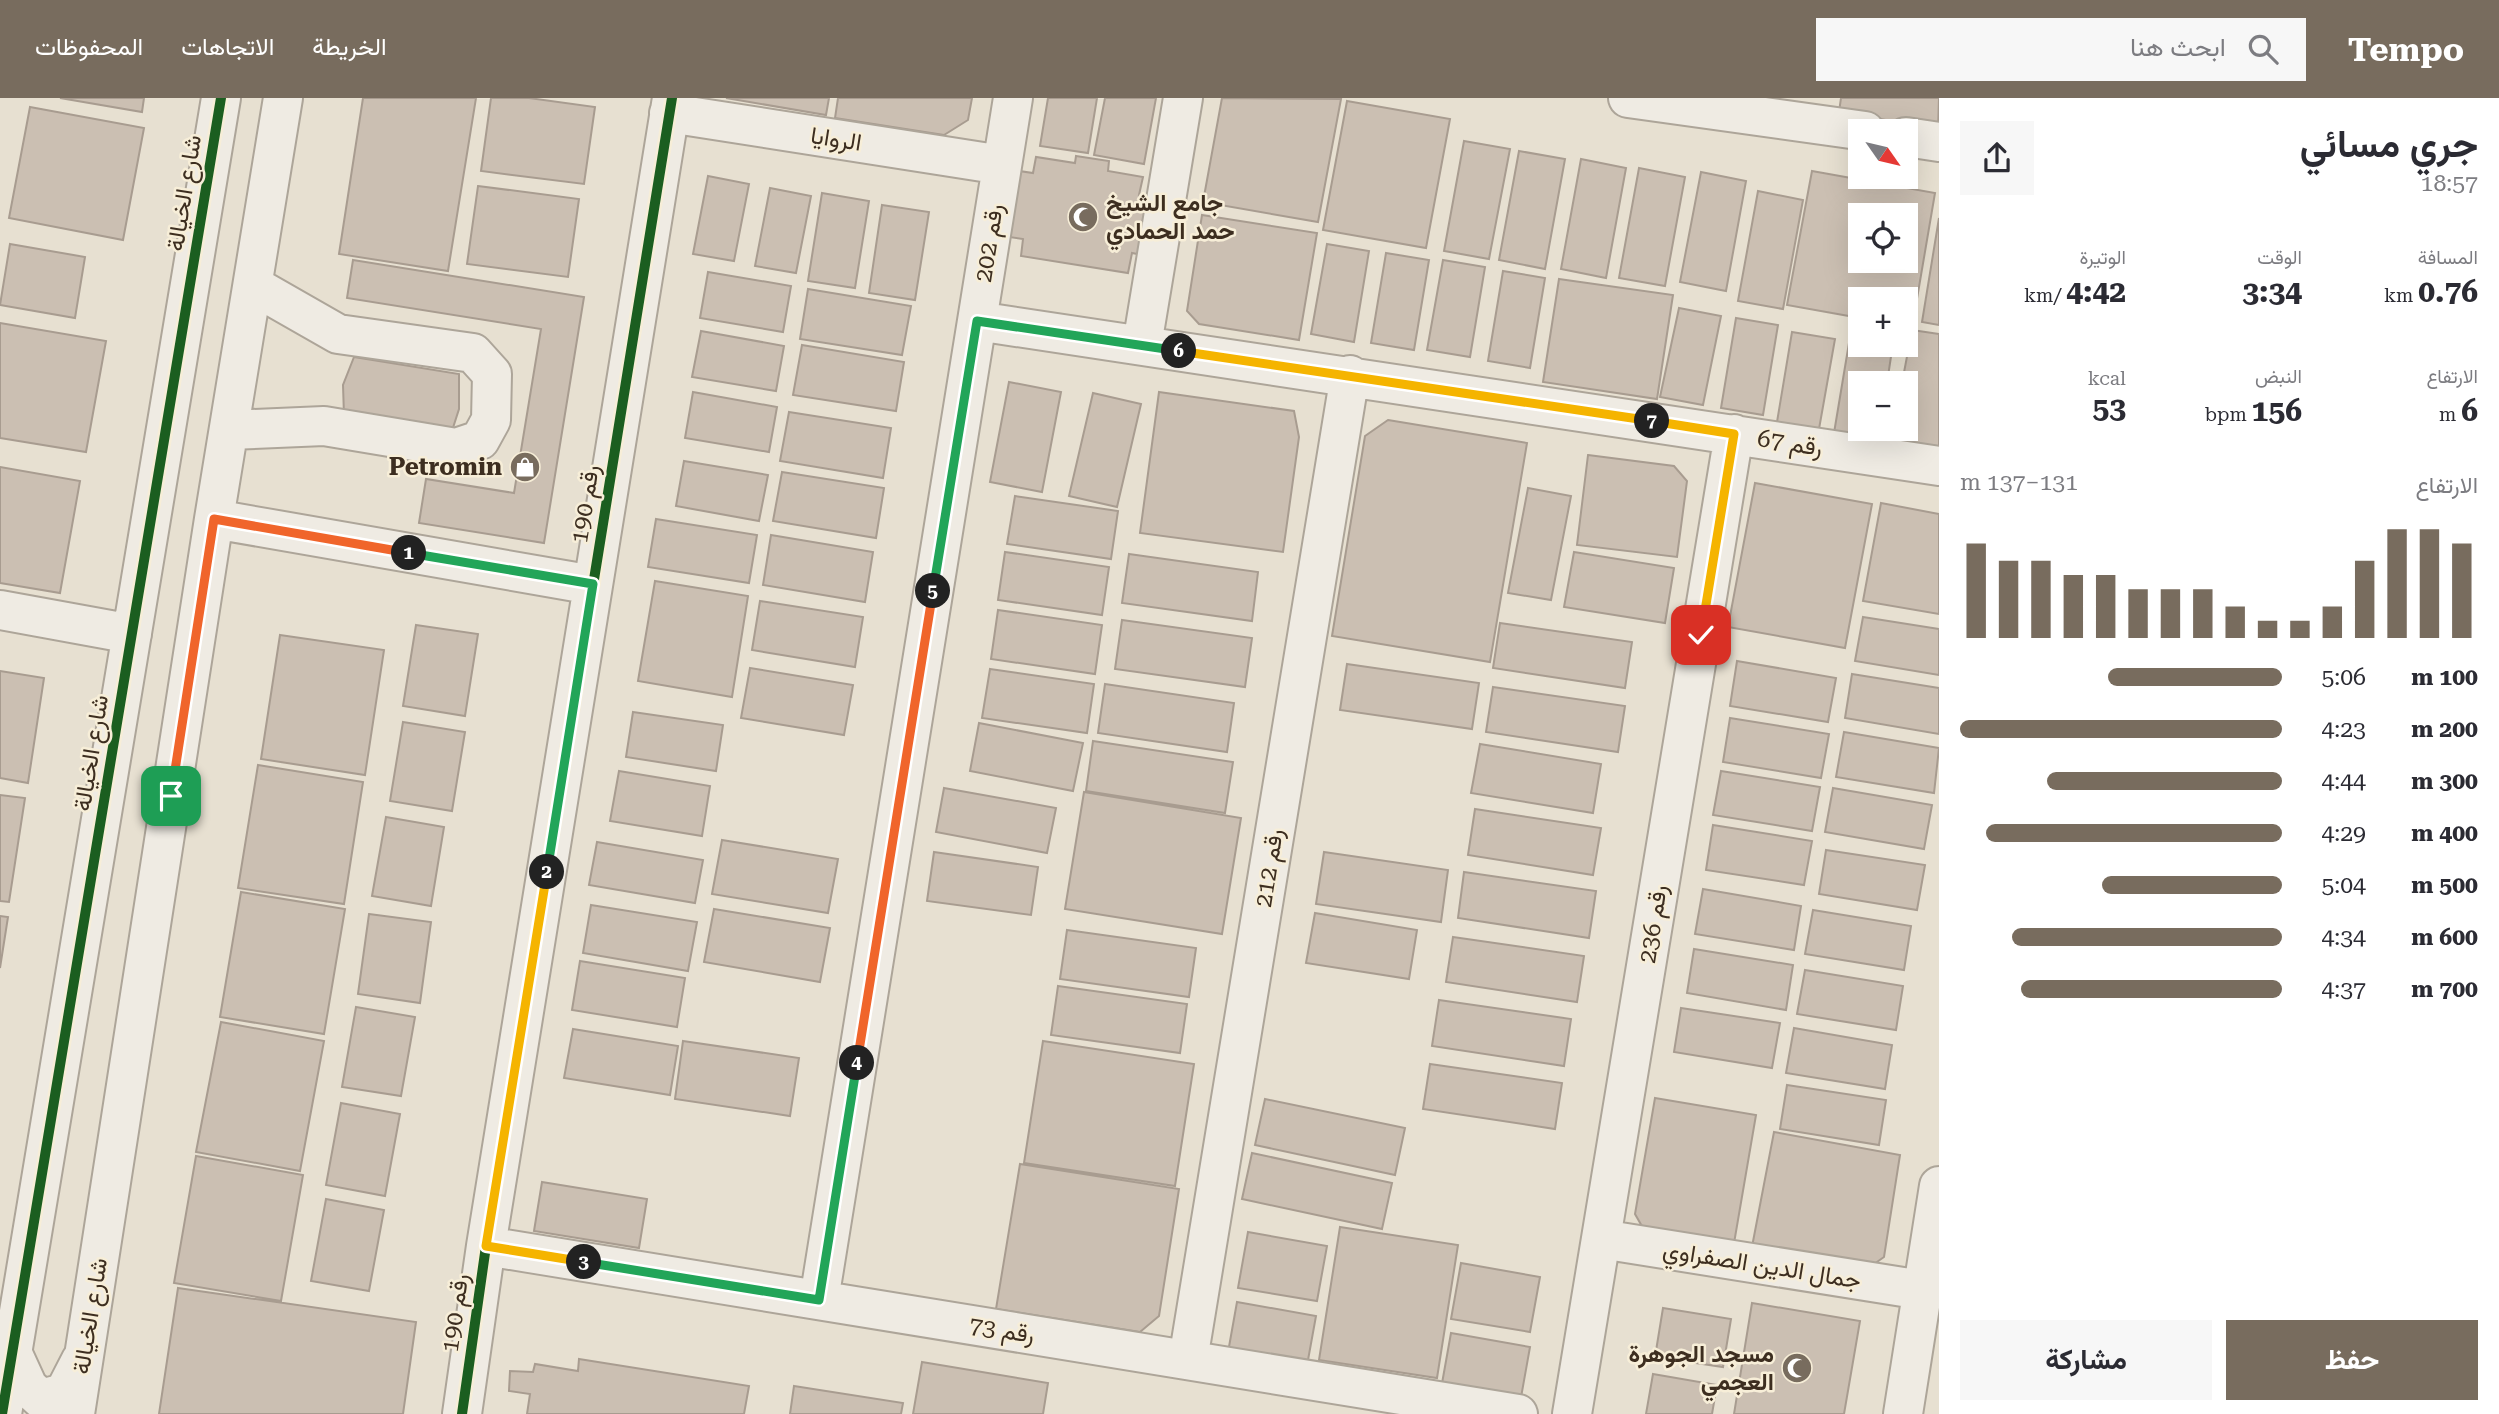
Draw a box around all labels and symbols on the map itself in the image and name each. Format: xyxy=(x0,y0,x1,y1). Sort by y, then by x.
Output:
north arrow xyxy=(1848,119,1918,189)
street label: الروايا xyxy=(808,121,864,158)
street label: شارع الخيالة xyxy=(161,133,209,254)
place label: جامع الشيخ حمد الحمادي xyxy=(1106,189,1235,251)
mosque icon: جامع الشيخ حمد الحمادي xyxy=(1066,200,1100,234)
street label: رقم 202 xyxy=(969,202,1011,285)
pin: 6 xyxy=(1162,334,1196,368)
pin: 7 xyxy=(1634,404,1670,438)
street label: رقم 67 xyxy=(1755,424,1825,464)
shop icon: Petromin xyxy=(508,450,542,484)
place label: Petromin xyxy=(389,453,502,481)
street label: رقم 190 xyxy=(565,463,607,546)
pin: 1 xyxy=(392,536,426,570)
pin: 5 xyxy=(916,574,950,608)
pin xyxy=(1671,605,1731,665)
street label: شارع الخيالة xyxy=(68,693,116,814)
pin xyxy=(141,766,201,826)
street label: رقم 212 xyxy=(1249,827,1291,910)
pin: 2 xyxy=(530,854,564,890)
street label: رقم 236 xyxy=(1633,883,1675,966)
pin: 4 xyxy=(840,1046,874,1080)
street label: جمال الدين الصفراوي xyxy=(1660,1236,1863,1299)
pin: 3 xyxy=(566,1244,602,1280)
street label: شارع الخيالة xyxy=(67,1256,115,1377)
street label: رقم 190 xyxy=(436,1272,476,1354)
street label: رقم 73 xyxy=(967,1311,1037,1351)
place label: مسجد الجوهرة العجمي xyxy=(1628,1340,1774,1402)
mosque icon: مسجد الجوهرة العجمي xyxy=(1780,1351,1814,1385)

